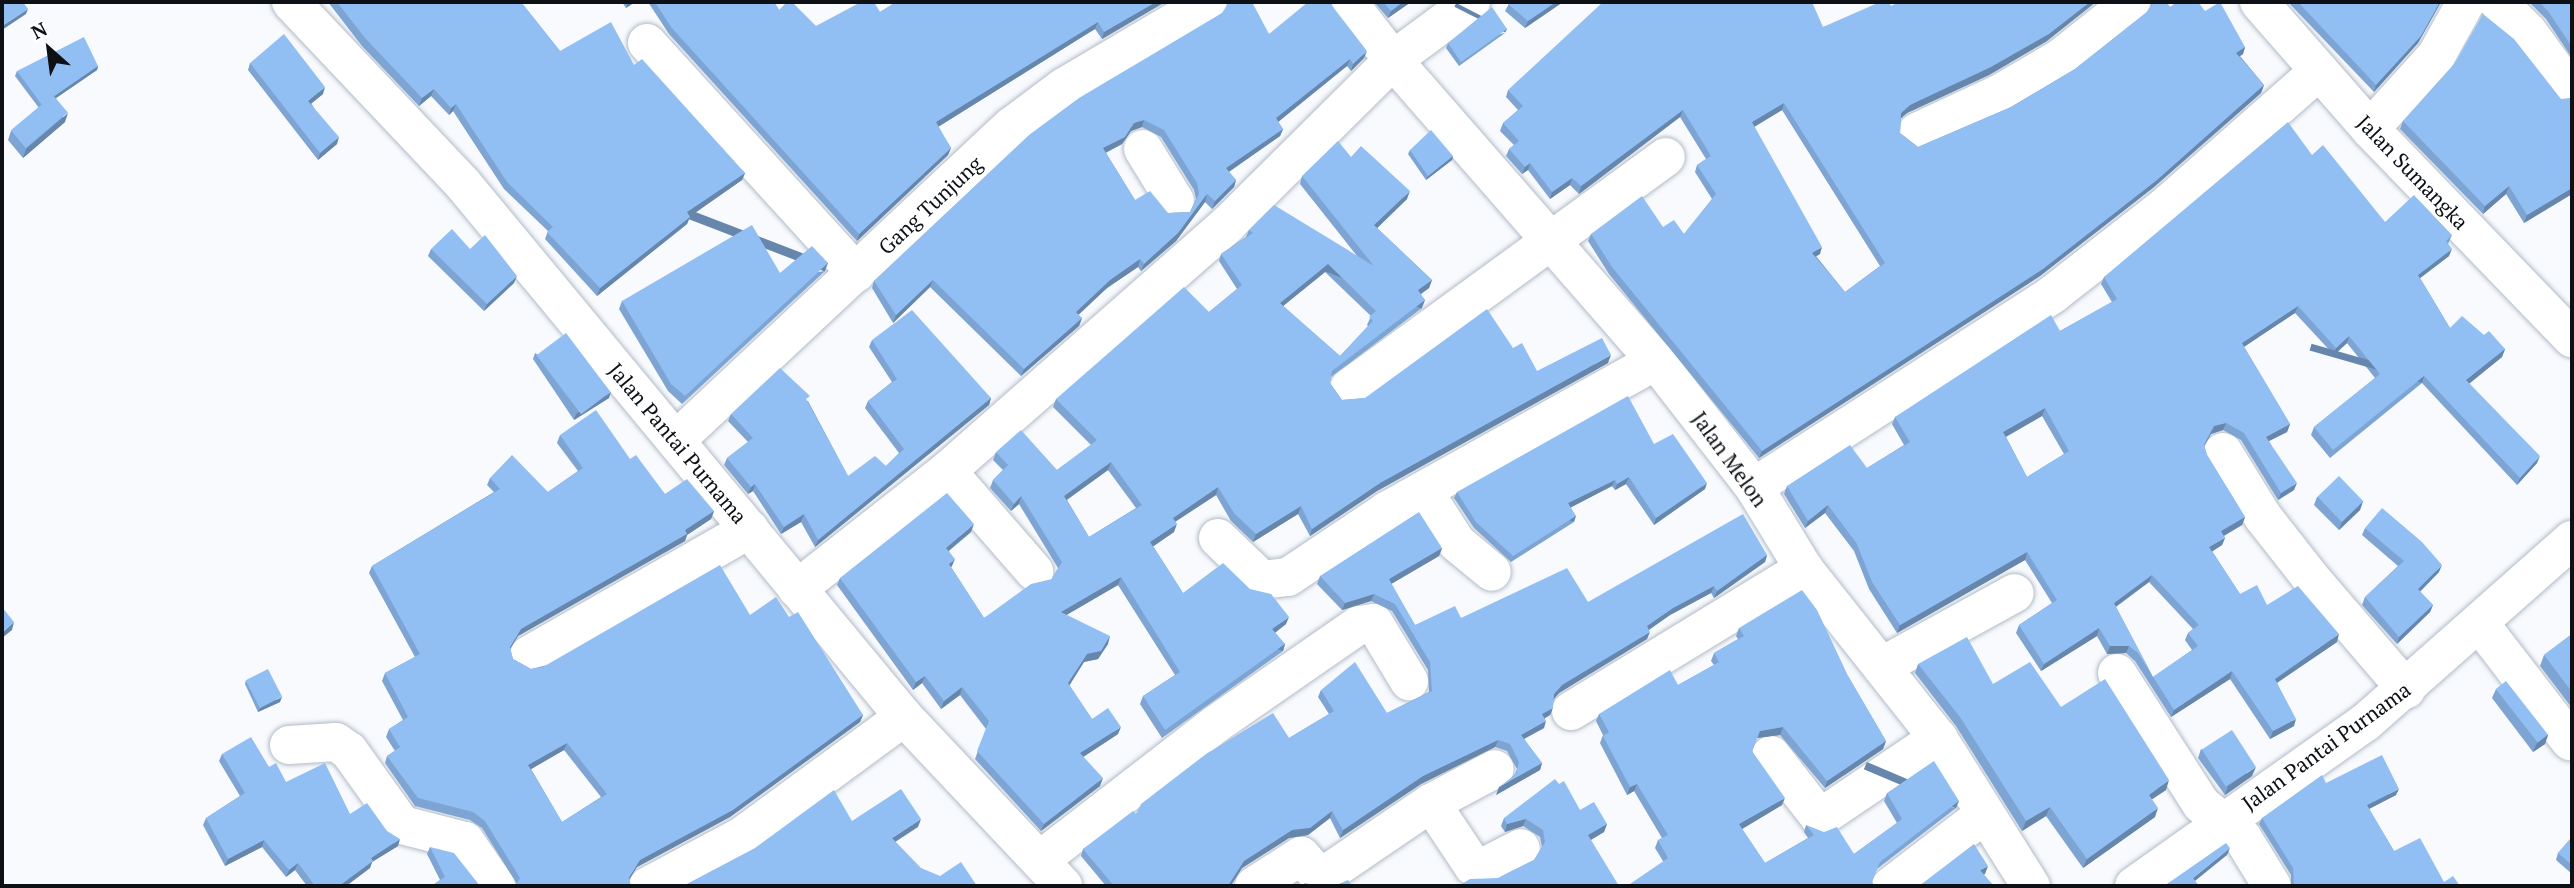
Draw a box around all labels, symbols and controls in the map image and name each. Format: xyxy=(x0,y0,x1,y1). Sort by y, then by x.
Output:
north arrow xyxy=(14,14,84,84)
text: N xyxy=(27,16,51,44)
street label: Jalan Sumangka xyxy=(2352,110,2474,234)
street label: Gang Tunjung xyxy=(873,151,987,259)
street label: Jalan Pantai Purnama xyxy=(603,357,753,529)
street label: Jalan Melon xyxy=(1687,407,1773,511)
street label: Jalan Pantai Purnama xyxy=(2237,676,2415,816)

